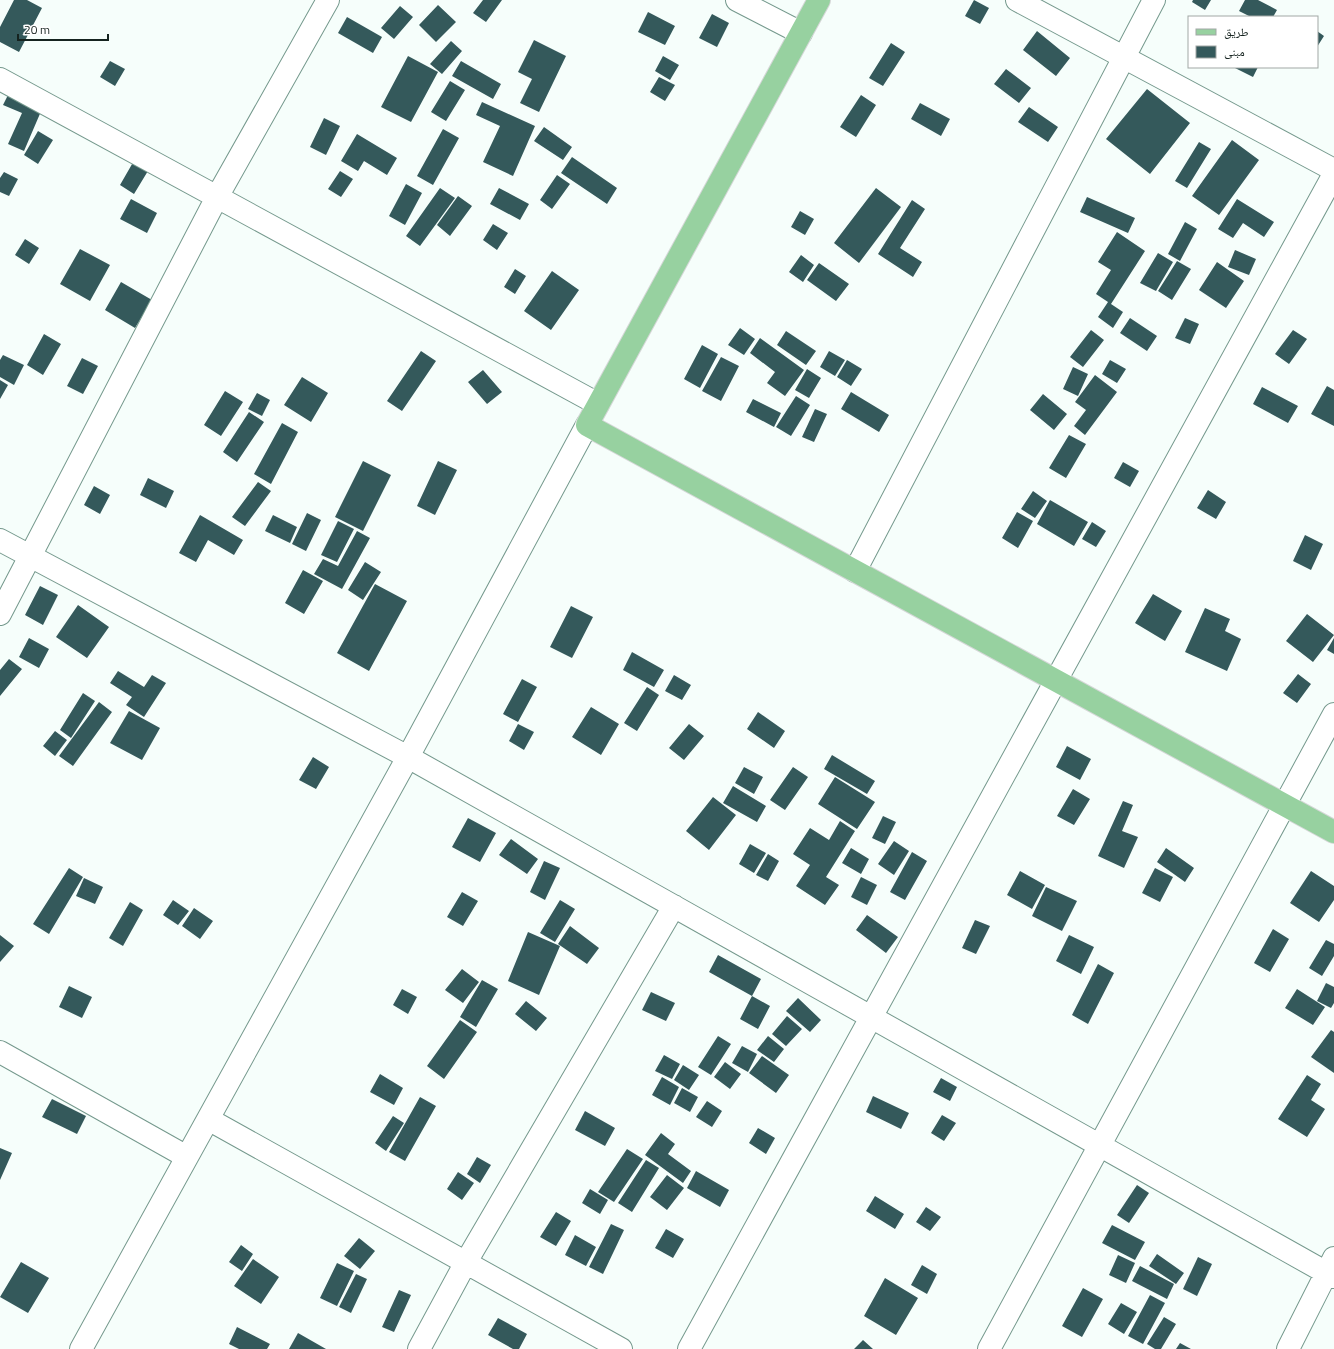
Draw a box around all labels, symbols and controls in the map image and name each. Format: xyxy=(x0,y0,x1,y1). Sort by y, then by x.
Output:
scale bar xyxy=(18,16,108,42)
legend xyxy=(1188,16,1318,68)
text: 20 m xyxy=(24,20,50,39)
text: طريق xyxy=(1224,22,1249,41)
text: مبنى xyxy=(1224,42,1245,61)

